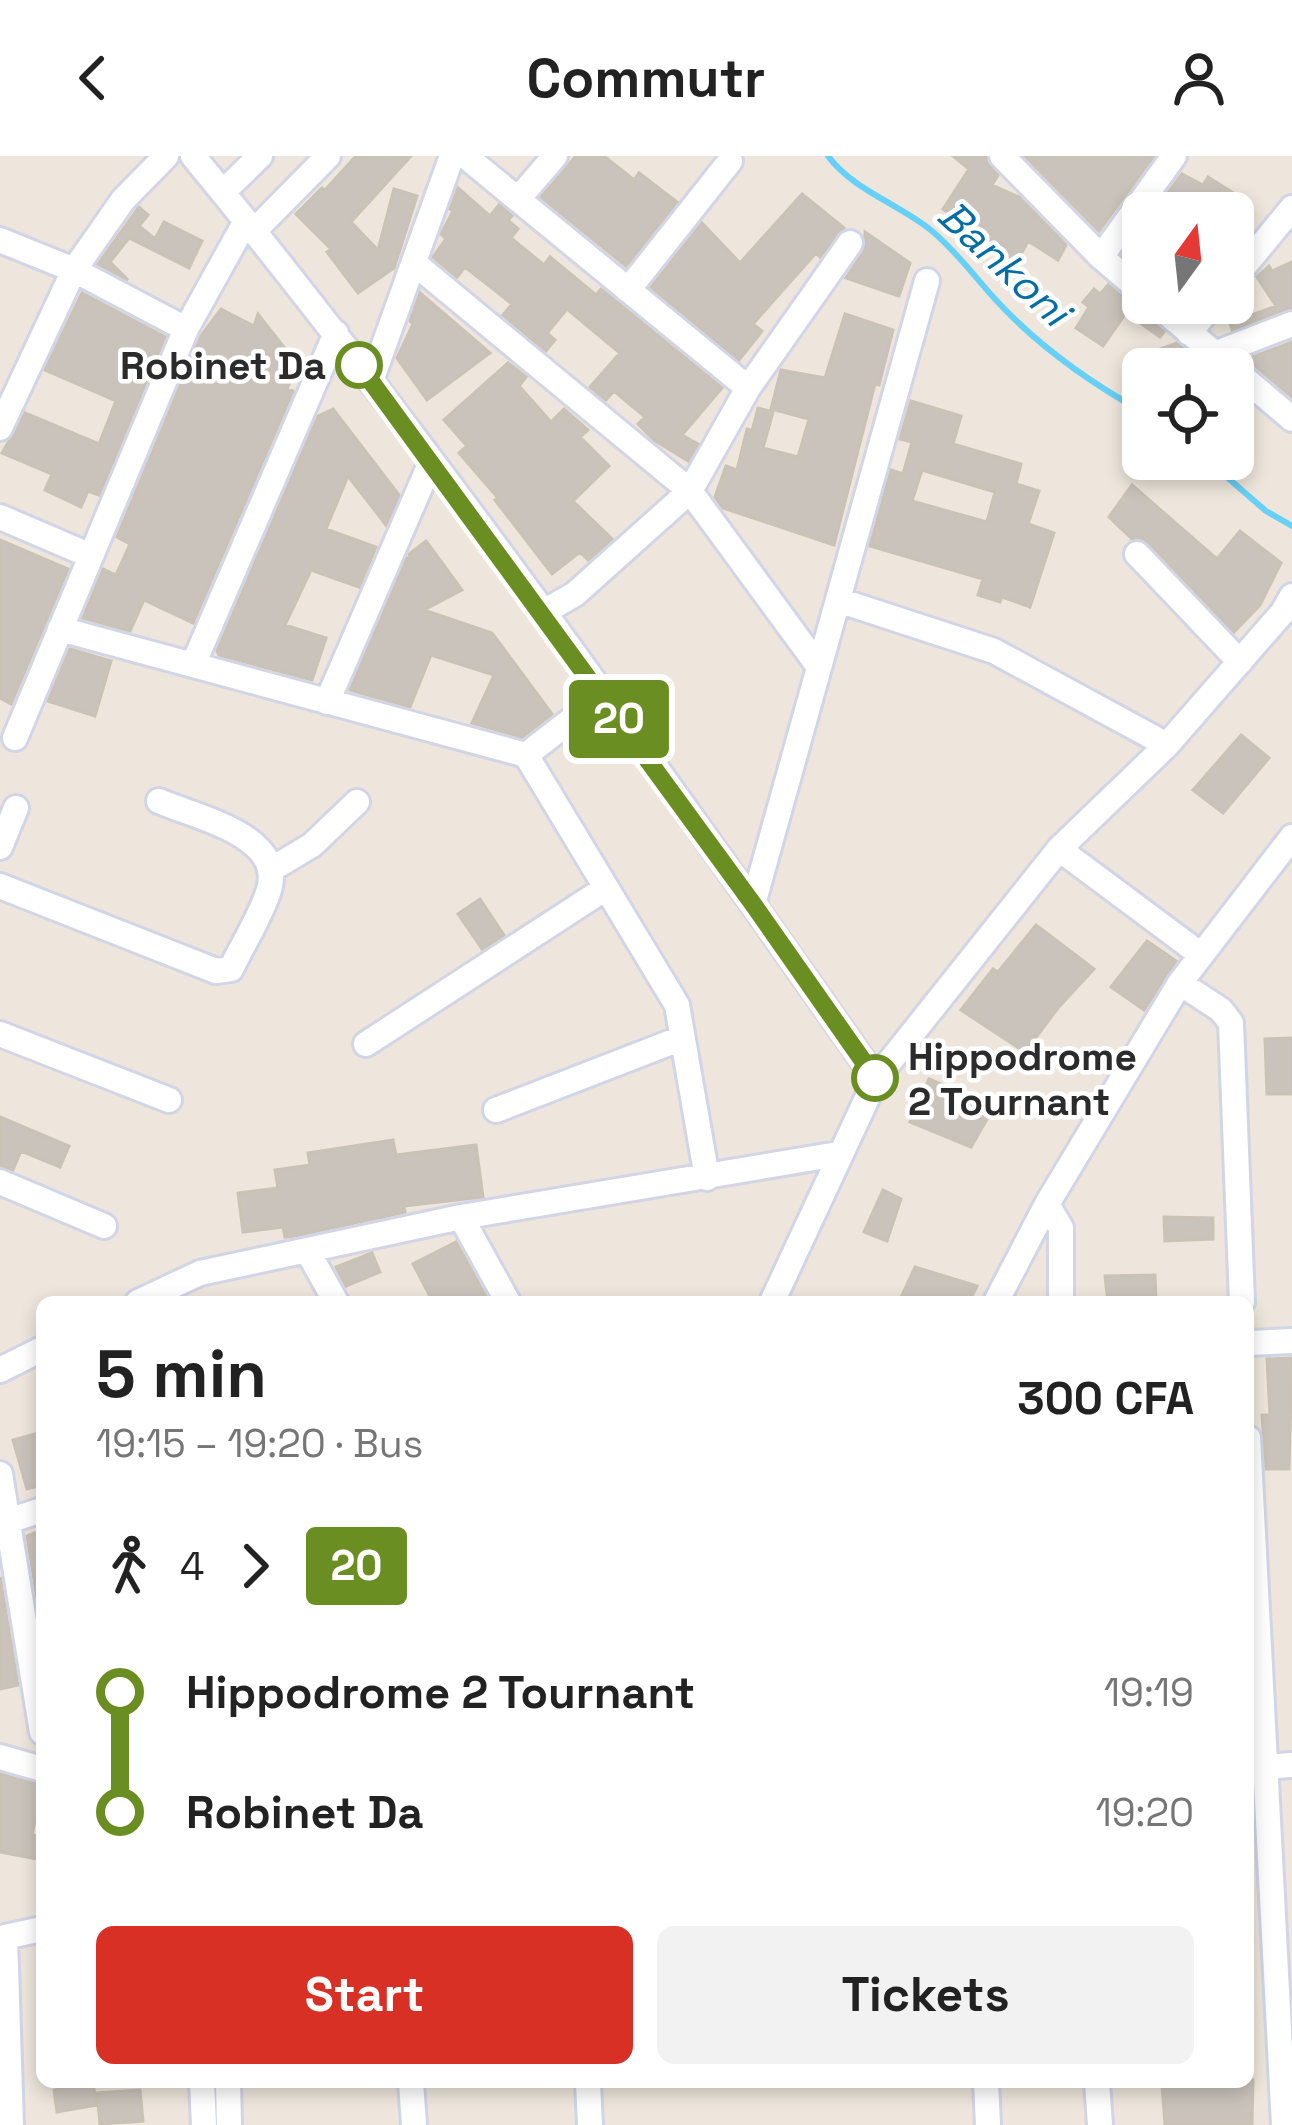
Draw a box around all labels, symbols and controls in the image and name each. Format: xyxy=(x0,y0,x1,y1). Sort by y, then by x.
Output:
text: Commutr xyxy=(527,44,765,113)
icon: back xyxy=(60,45,126,111)
icon: person xyxy=(1166,45,1232,111)
water label: Bankoni xyxy=(927,189,1084,341)
north arrow xyxy=(1122,192,1254,324)
map controls xyxy=(1122,192,1254,480)
place label: Robinet Da xyxy=(120,341,326,390)
marker: Robinet Da xyxy=(337,343,381,387)
button: locate xyxy=(1122,348,1254,480)
line badge: 20 xyxy=(565,680,673,758)
text: 20 xyxy=(593,692,645,745)
place label: Hippodrome 2 Tournant xyxy=(908,1032,1137,1126)
marker: Hippodrome 2 Tournant xyxy=(853,1056,897,1100)
text: 5 min xyxy=(96,1332,267,1416)
text: 300 CFA xyxy=(1017,1370,1194,1427)
text: 19:15 – 19:20 · Bus xyxy=(96,1419,423,1468)
icon: walk xyxy=(96,1533,162,1599)
icon: forward xyxy=(222,1533,288,1599)
text: 20 xyxy=(330,1539,383,1592)
text: 4 xyxy=(180,1542,204,1591)
text: Hippodrome 2 Tournant xyxy=(186,1664,695,1721)
text: 19:19 xyxy=(1104,1668,1194,1717)
text: Robinet Da xyxy=(186,1784,424,1841)
text: 19:20 xyxy=(1095,1788,1194,1837)
button: Start xyxy=(96,1926,633,2064)
button: Tickets xyxy=(657,1926,1194,2064)

